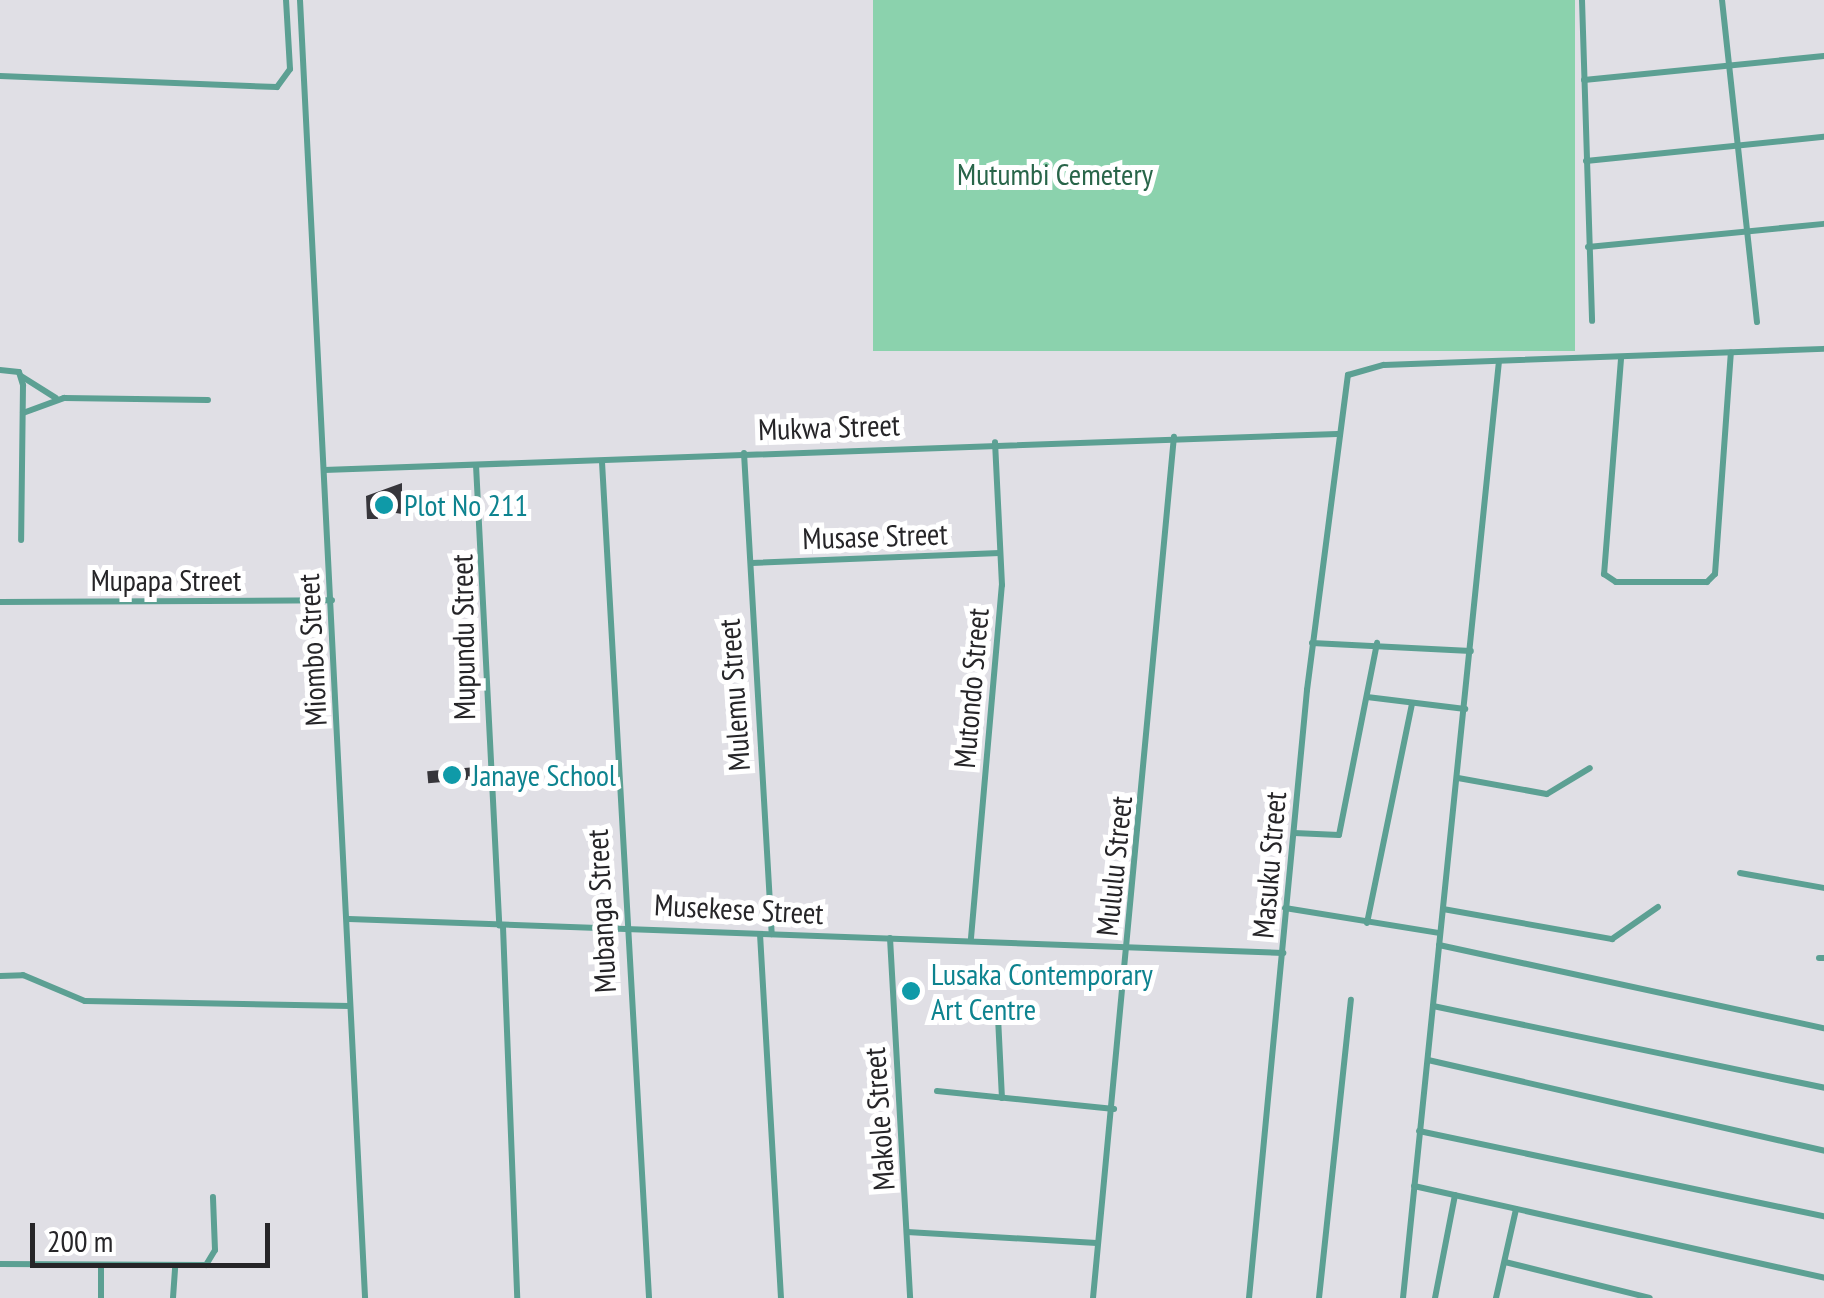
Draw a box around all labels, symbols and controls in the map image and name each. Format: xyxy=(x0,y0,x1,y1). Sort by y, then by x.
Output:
park label: Mutumbi Cemetery xyxy=(957,156,1153,192)
street label: Mukwa Street xyxy=(757,407,901,447)
place label: Plot No 211 xyxy=(404,487,528,523)
marker: Plot No 211 xyxy=(373,494,395,516)
street label: Musase Street xyxy=(802,515,948,557)
street label: Mupundu Street xyxy=(444,554,482,720)
street label: Mupapa Street xyxy=(91,562,241,598)
street label: Miombo Street xyxy=(290,573,334,727)
street label: Mutondo Street xyxy=(946,606,996,770)
street label: Mulemu Street xyxy=(711,618,757,772)
place label: Janaye School xyxy=(472,757,616,793)
marker: Janaye School xyxy=(441,764,463,786)
street label: Masuku Street xyxy=(1245,790,1293,940)
street label: Mululu Street xyxy=(1089,794,1139,938)
street label: Mubanga Street xyxy=(579,828,623,994)
street label: Musekese Street xyxy=(653,887,825,931)
place label: Lusaka Contemporary Art Centre xyxy=(931,956,1153,1026)
marker: Lusaka Contemporary Art Centre xyxy=(900,980,922,1002)
street label: Makole Street xyxy=(856,1046,902,1192)
scale bar xyxy=(35,1203,275,1265)
text: 200 m xyxy=(47,1221,113,1260)

